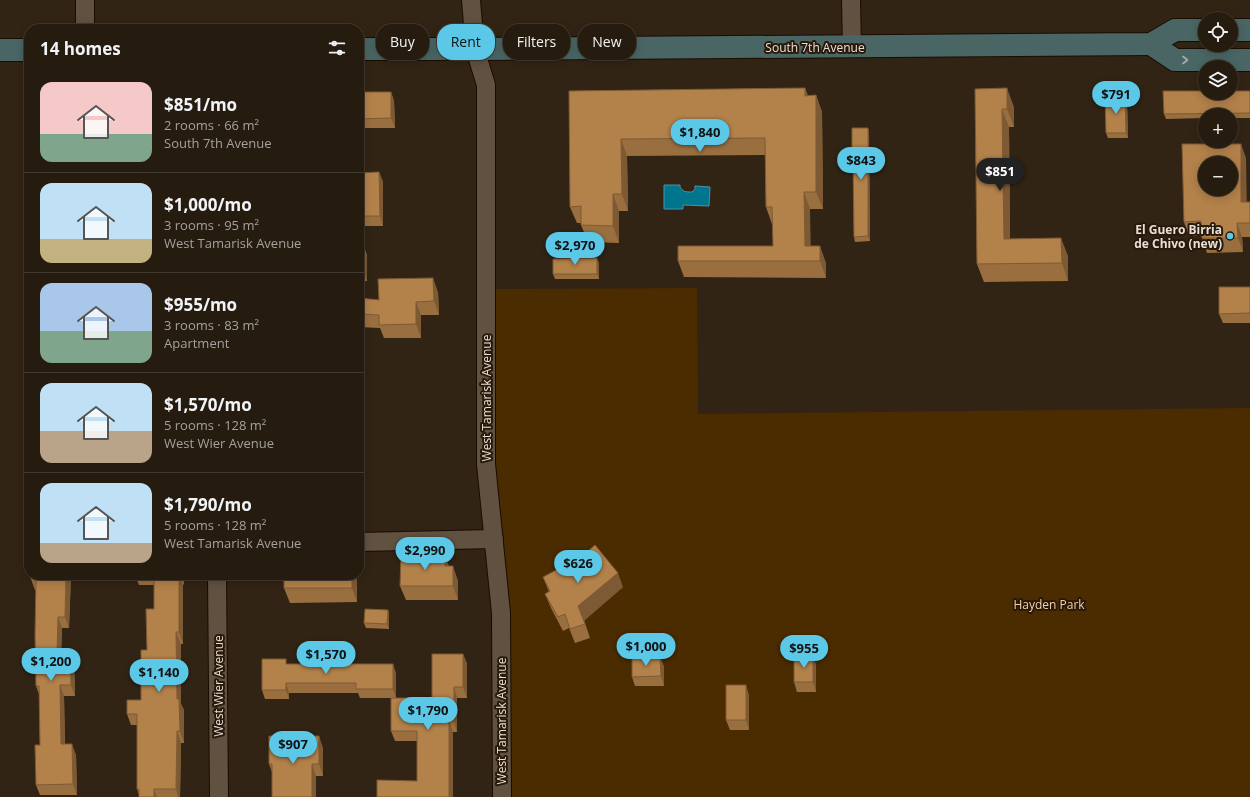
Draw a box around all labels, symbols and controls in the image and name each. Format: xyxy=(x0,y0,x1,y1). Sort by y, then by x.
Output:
map controls xyxy=(1198,12,1238,196)
button: locate xyxy=(1198,12,1238,52)
chip: Buy xyxy=(376,24,429,60)
chip: Rent xyxy=(437,24,495,60)
chip: Filters xyxy=(503,24,570,60)
chip: New xyxy=(578,24,636,60)
text: 14 homes xyxy=(40,37,121,60)
icon: filters xyxy=(326,37,348,59)
street label: South 7th Avenue xyxy=(765,39,865,56)
one-way arrow xyxy=(1182,56,1188,64)
button: layers xyxy=(1198,60,1238,100)
pin: $791 xyxy=(1092,81,1140,115)
text: $791 xyxy=(1101,85,1131,103)
text: $851/mo xyxy=(164,93,237,116)
icon: home xyxy=(72,98,120,146)
button: + xyxy=(1198,108,1238,148)
text: 2 rooms · 66 m² xyxy=(164,116,259,134)
pin: $1,840 xyxy=(667,119,733,153)
text: $1,840 xyxy=(680,123,720,141)
text: South 7th Avenue xyxy=(164,134,272,152)
pin: $843 xyxy=(837,147,885,181)
text: $843 xyxy=(846,151,876,169)
button: − xyxy=(1198,156,1238,196)
pin: $851 xyxy=(976,158,1024,192)
text: $851 xyxy=(985,162,1015,180)
text: $1,000/mo xyxy=(164,193,252,216)
icon: home xyxy=(72,199,120,247)
text: 3 rooms · 95 m² xyxy=(164,216,259,234)
place label: El Guero Birria de Chivo (new) xyxy=(1134,221,1222,252)
marker: El Guero Birria de Chivo (new) xyxy=(1225,231,1235,241)
pin: $2,970 xyxy=(542,232,608,266)
text: West Tamarisk Avenue xyxy=(164,234,301,252)
text: $2,970 xyxy=(555,236,595,254)
text: $955/mo xyxy=(164,293,237,316)
icon: home xyxy=(72,299,120,347)
text: 3 rooms · 83 m² xyxy=(164,316,259,334)
text: Apartment xyxy=(164,334,229,352)
street label: West Tamarisk Avenue xyxy=(478,334,495,461)
text: $1,570/mo xyxy=(164,393,252,416)
icon: home xyxy=(72,399,120,447)
text: 5 rooms · 128 m² xyxy=(164,416,266,434)
text: West Wier Avenue xyxy=(164,434,274,452)
text: $1,790/mo xyxy=(164,493,252,516)
icon: home xyxy=(72,499,120,547)
text: 5 rooms · 128 m² xyxy=(164,516,266,534)
text: West Tamarisk Avenue xyxy=(164,534,301,552)
pin: $2,990 xyxy=(392,537,458,571)
text: $2,990 xyxy=(405,541,445,559)
pin: $626 xyxy=(554,550,602,584)
text: $626 xyxy=(563,554,593,572)
park label: Hayden Park xyxy=(1013,596,1085,613)
pin: $1,000 xyxy=(613,633,679,667)
street label: West Wier Avenue xyxy=(210,635,227,737)
pin: $955 xyxy=(780,635,828,669)
text: $1,000 xyxy=(626,637,666,655)
text: $955 xyxy=(789,639,819,657)
pin: $1,570 xyxy=(293,641,359,675)
text: $1,570 xyxy=(306,645,346,663)
pin: $1,200 xyxy=(18,648,84,682)
text: $1,200 xyxy=(31,652,71,670)
street label: West Tamarisk Avenue xyxy=(493,657,510,784)
pin: $1,140 xyxy=(126,659,192,693)
text: $1,140 xyxy=(139,663,179,681)
pin: $1,790 xyxy=(395,697,461,731)
text: $1,790 xyxy=(408,701,448,719)
pin: $907 xyxy=(269,731,317,765)
text: $907 xyxy=(278,735,308,753)

